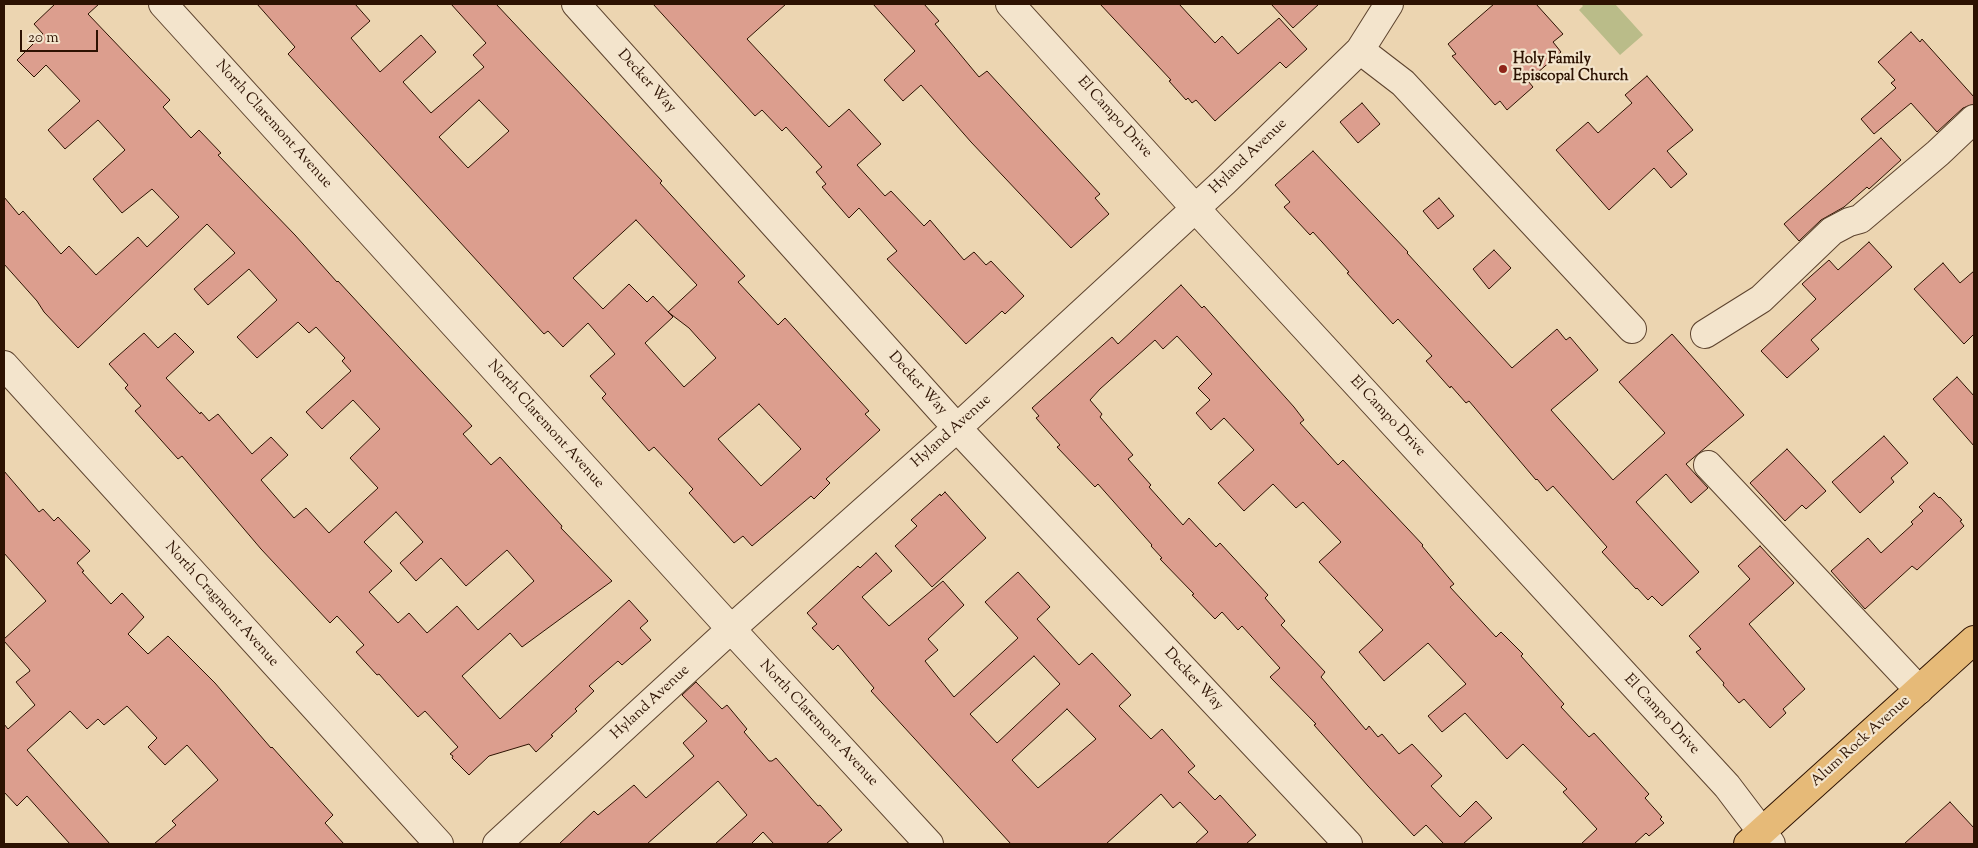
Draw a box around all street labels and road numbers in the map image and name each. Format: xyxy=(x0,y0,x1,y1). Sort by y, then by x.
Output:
street label: Decker Way xyxy=(613,47,679,117)
street label: North Claremont Avenue xyxy=(211,57,335,193)
street label: El Campo Drive xyxy=(1073,74,1155,162)
street label: Hyland Avenue xyxy=(1206,115,1292,199)
street label: Decker Way xyxy=(884,349,950,419)
street label: North Claremont Avenue xyxy=(483,357,607,493)
street label: El Campo Drive xyxy=(1345,373,1429,461)
street label: Hyland Avenue xyxy=(909,392,995,472)
street label: North Cragmont Avenue xyxy=(160,539,282,671)
street label: Decker Way xyxy=(1159,645,1227,715)
street label: North Claremont Avenue xyxy=(755,657,881,791)
street label: Hyland Avenue xyxy=(608,662,694,744)
street label: El Campo Drive xyxy=(1619,671,1703,759)
street label: Alum Rock Avenue xyxy=(1808,693,1914,791)

